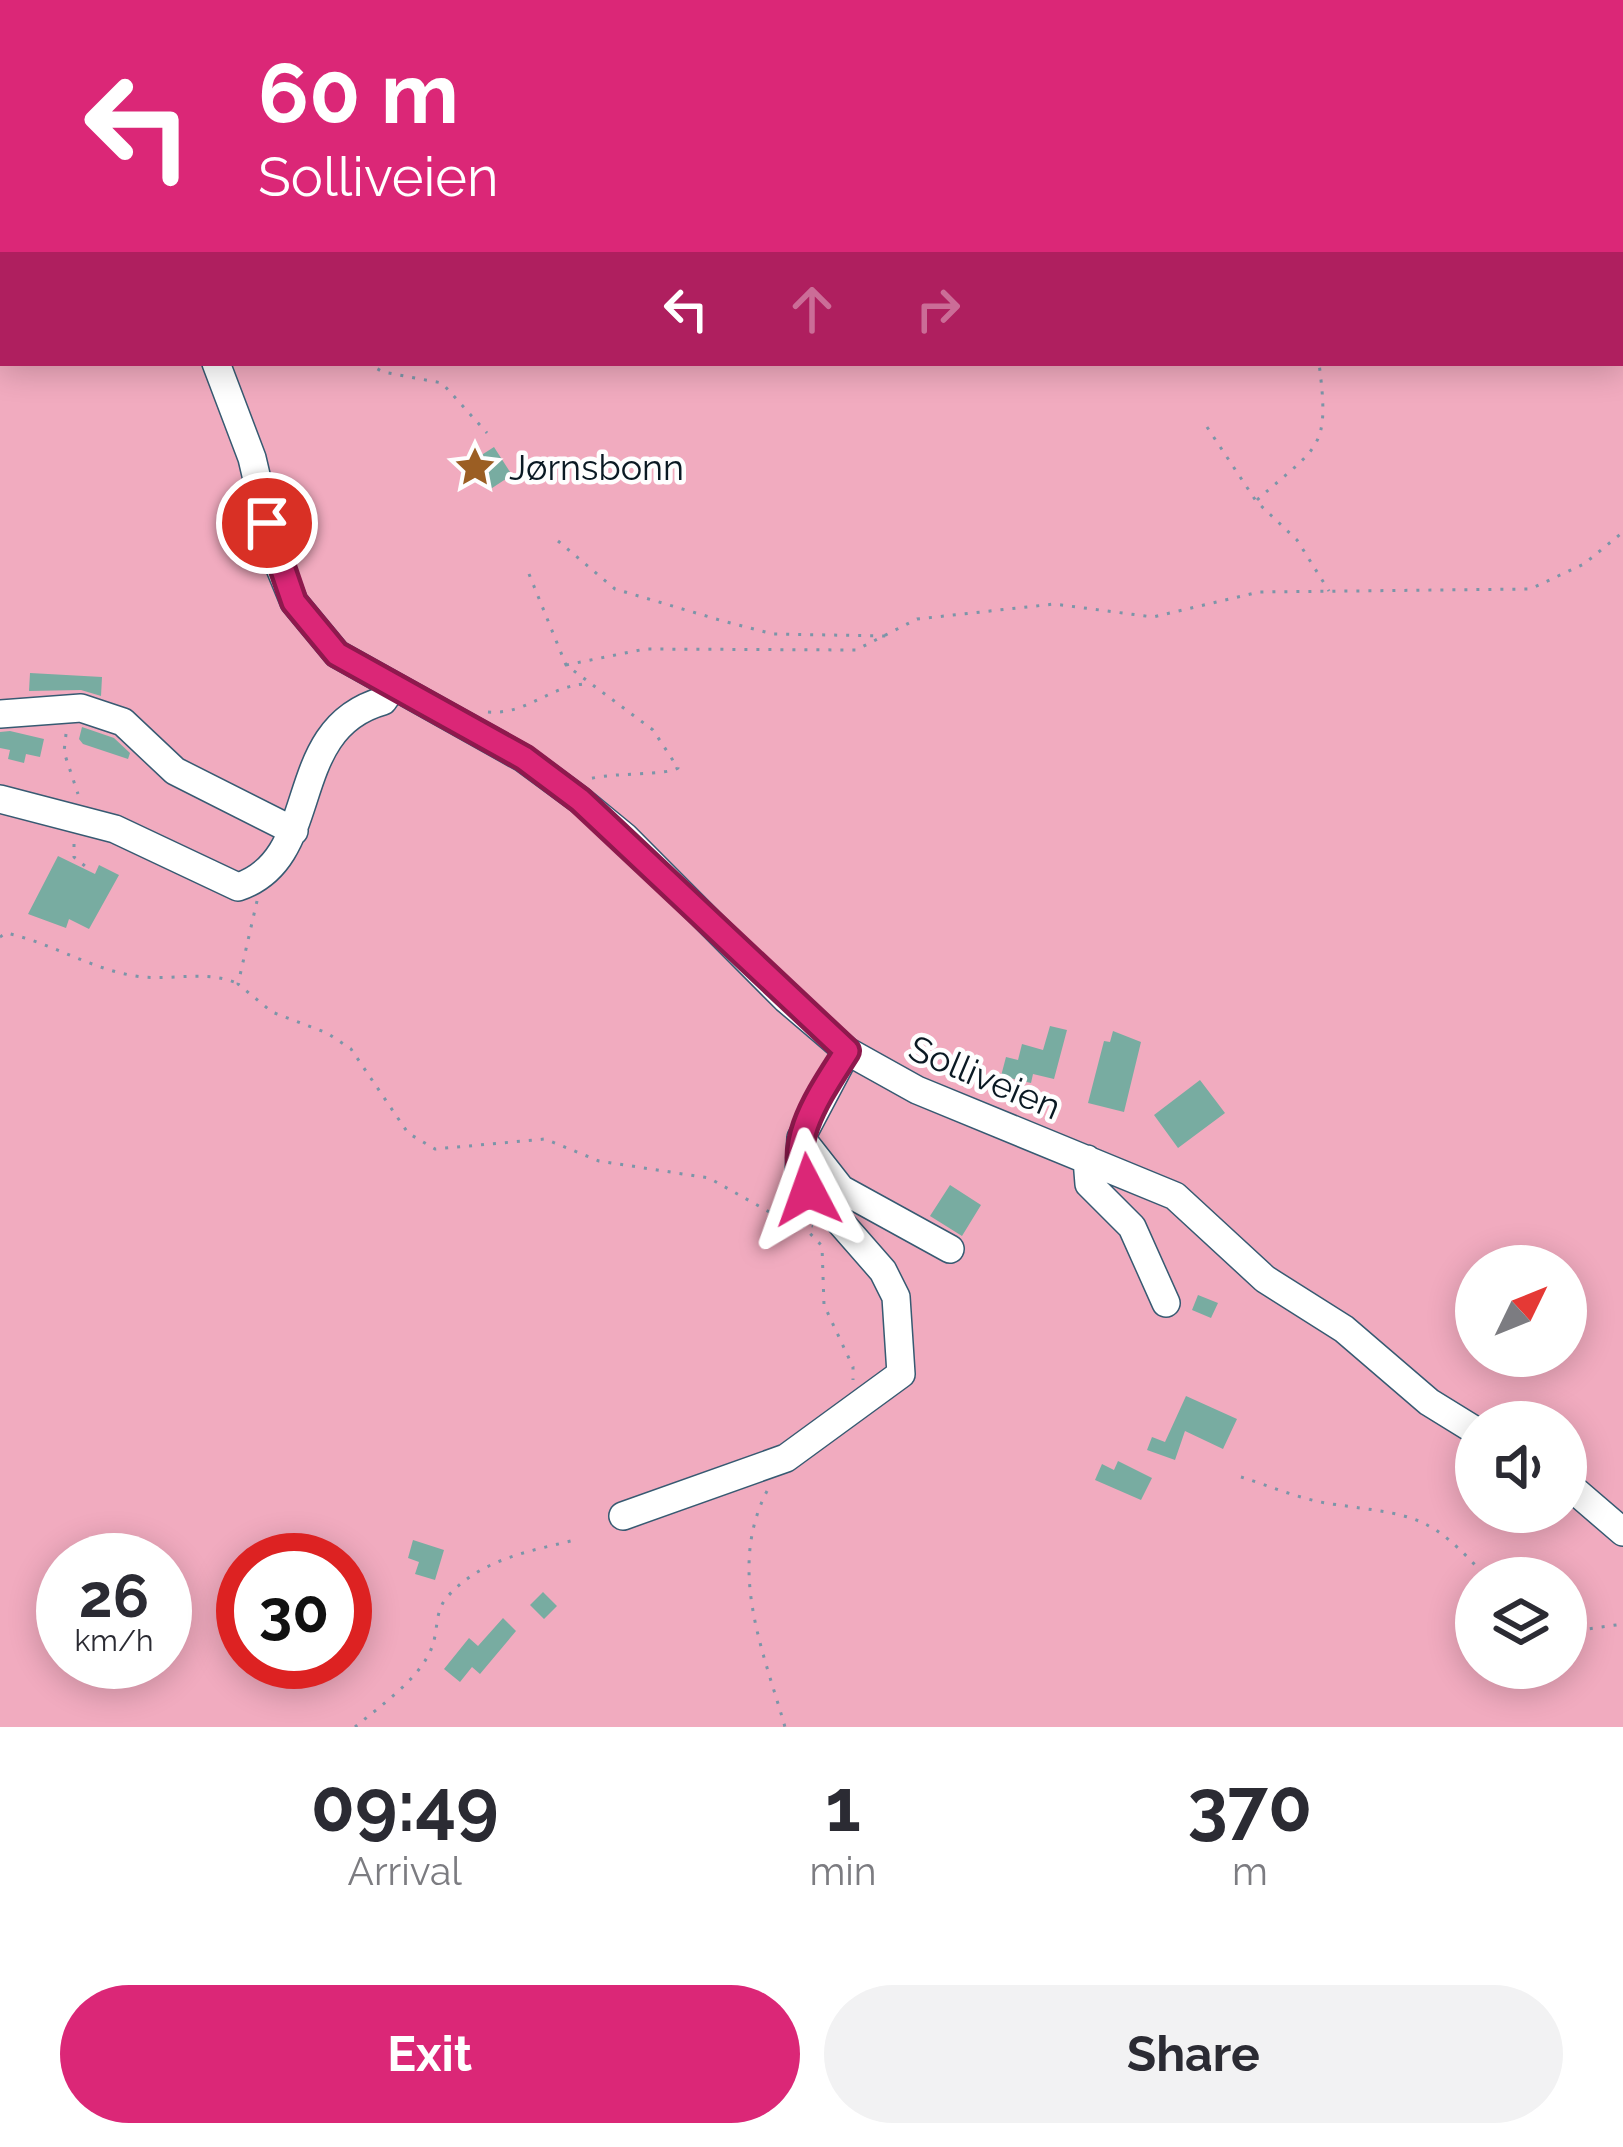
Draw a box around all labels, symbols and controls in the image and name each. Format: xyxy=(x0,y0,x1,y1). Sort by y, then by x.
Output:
text: 60 m xyxy=(258,44,459,143)
icon: left xyxy=(60,48,216,204)
text: Solliveien xyxy=(258,145,499,209)
icon: left xyxy=(653,276,719,342)
icon: ahead xyxy=(779,276,845,342)
icon: right xyxy=(905,276,971,342)
place icon: Jørnsbonn xyxy=(452,444,498,490)
place label: Jørnsbonn xyxy=(509,446,684,488)
pin xyxy=(216,472,318,574)
icon: arrive xyxy=(234,490,300,556)
street label: Solliveien xyxy=(903,1026,1067,1128)
position arrow xyxy=(745,1127,871,1253)
north arrow xyxy=(1455,1245,1587,1377)
map controls xyxy=(1455,1245,1587,1689)
button: sound xyxy=(1455,1401,1587,1533)
speed limit sign: 30 xyxy=(216,1533,372,1689)
button: layers xyxy=(1455,1557,1587,1689)
text: 26 xyxy=(79,1561,149,1631)
text: km/h xyxy=(74,1623,154,1658)
text: 09:49 xyxy=(311,1763,499,1848)
text: 1 xyxy=(825,1763,861,1848)
text: 370 xyxy=(1187,1763,1312,1848)
text: Arrival xyxy=(348,1848,462,1894)
text: min xyxy=(810,1848,877,1894)
text: m xyxy=(1232,1848,1268,1894)
button: Exit xyxy=(60,1985,800,2123)
button: Share xyxy=(824,1985,1563,2123)

